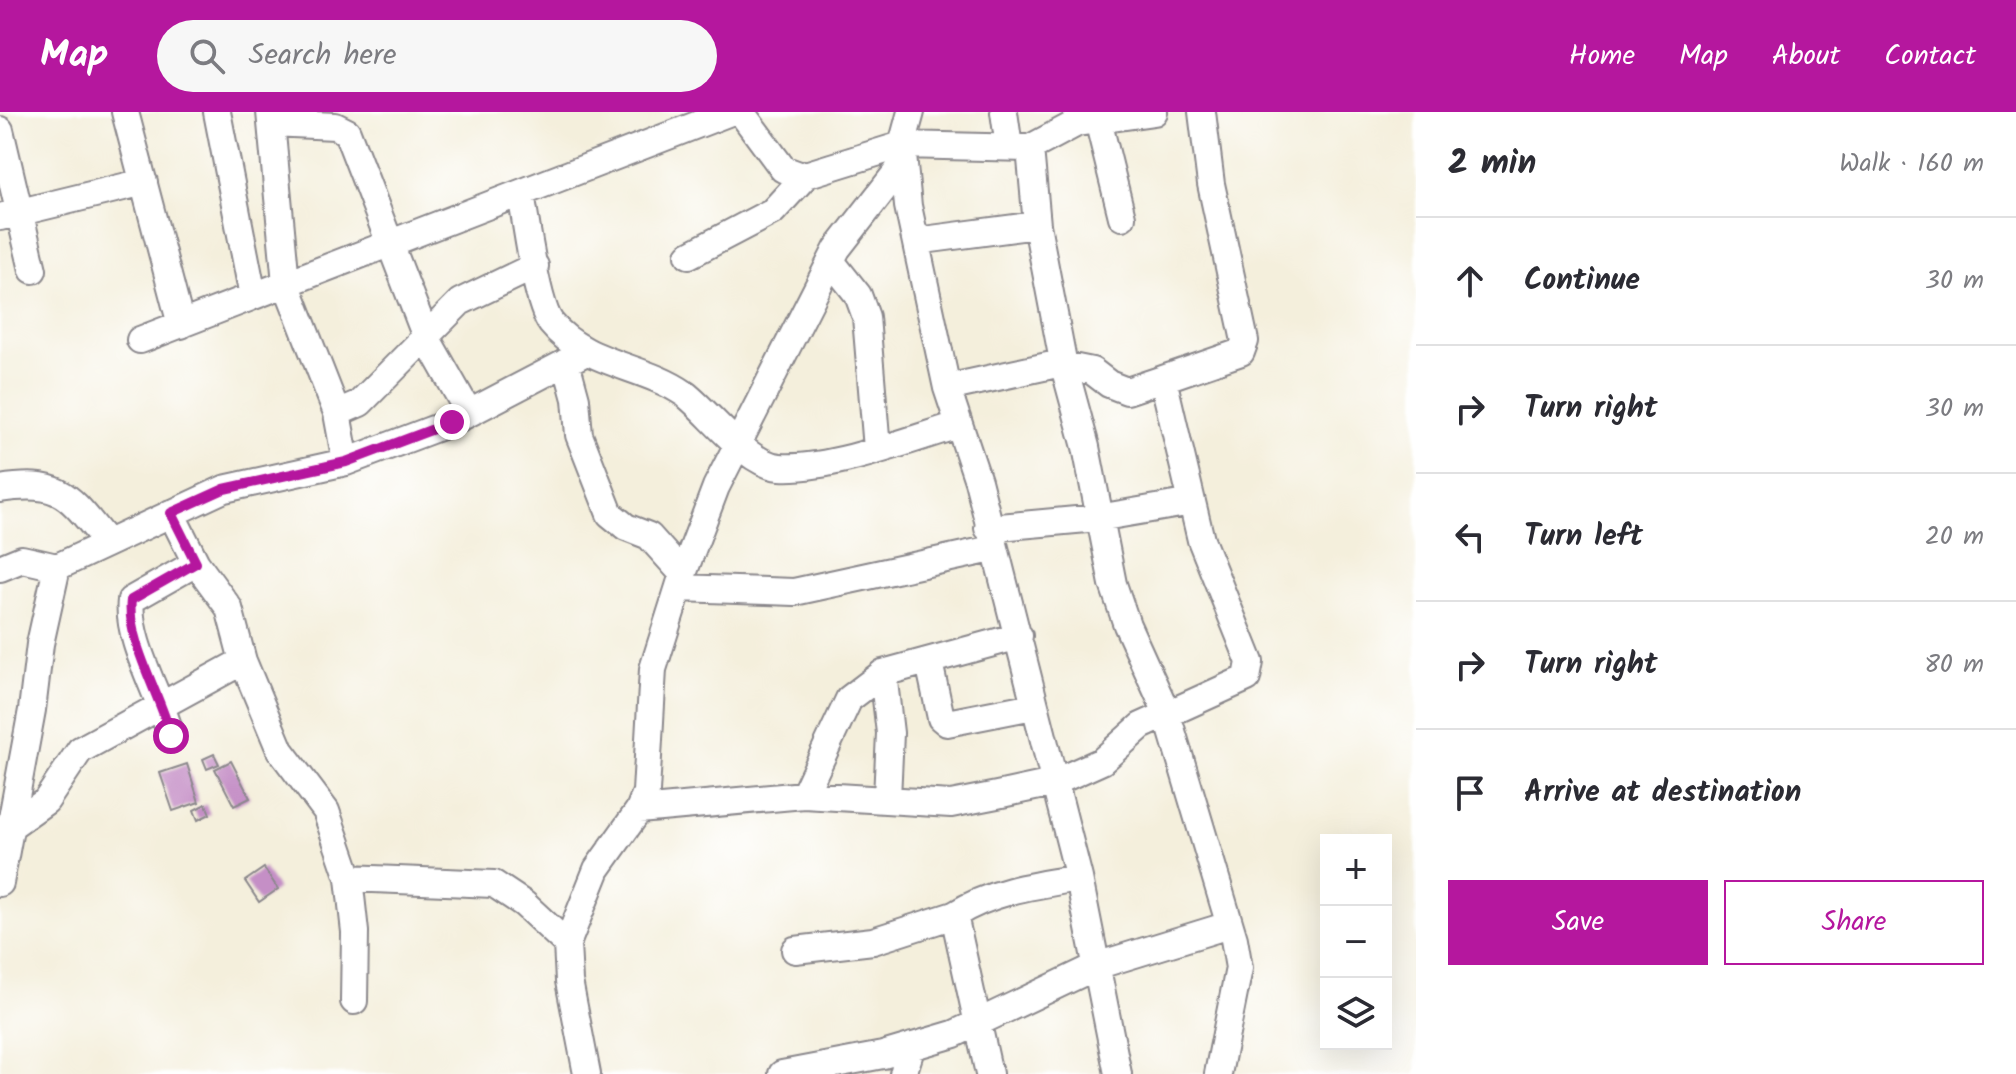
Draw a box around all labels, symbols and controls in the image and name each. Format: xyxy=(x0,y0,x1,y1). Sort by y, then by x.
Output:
search box xyxy=(157,20,717,92)
text: Map xyxy=(40,26,109,86)
text: Search here xyxy=(249,32,396,80)
icon: search xyxy=(185,34,229,78)
text: Home xyxy=(1569,34,1635,79)
text: Map xyxy=(1679,34,1728,79)
text: About xyxy=(1772,34,1840,79)
text: Contact xyxy=(1884,34,1976,79)
text: 2 min xyxy=(1448,137,1536,191)
text: Walk · 160 m xyxy=(1839,143,1984,185)
text: Continue xyxy=(1524,257,1640,305)
icon: ahead xyxy=(1448,259,1492,303)
text: 30 m xyxy=(1925,260,1984,302)
text: Turn right xyxy=(1524,385,1657,433)
icon: right xyxy=(1448,387,1492,431)
text: 30 m xyxy=(1925,388,1984,430)
route end xyxy=(434,404,470,440)
text: Turn left xyxy=(1524,513,1643,561)
icon: left xyxy=(1448,515,1492,559)
text: 20 m xyxy=(1925,516,1984,558)
text: Turn right xyxy=(1524,641,1657,689)
icon: right xyxy=(1448,643,1492,687)
text: 80 m xyxy=(1924,644,1984,686)
route start xyxy=(153,718,189,754)
text: Arrive at destination xyxy=(1524,769,1801,817)
icon: arrive xyxy=(1448,771,1492,815)
map controls xyxy=(1320,834,1392,1050)
button: + xyxy=(1320,834,1392,906)
button: Save xyxy=(1448,880,1708,965)
button: Share xyxy=(1724,880,1984,965)
button: − xyxy=(1320,906,1392,978)
button: layers xyxy=(1320,978,1392,1050)

